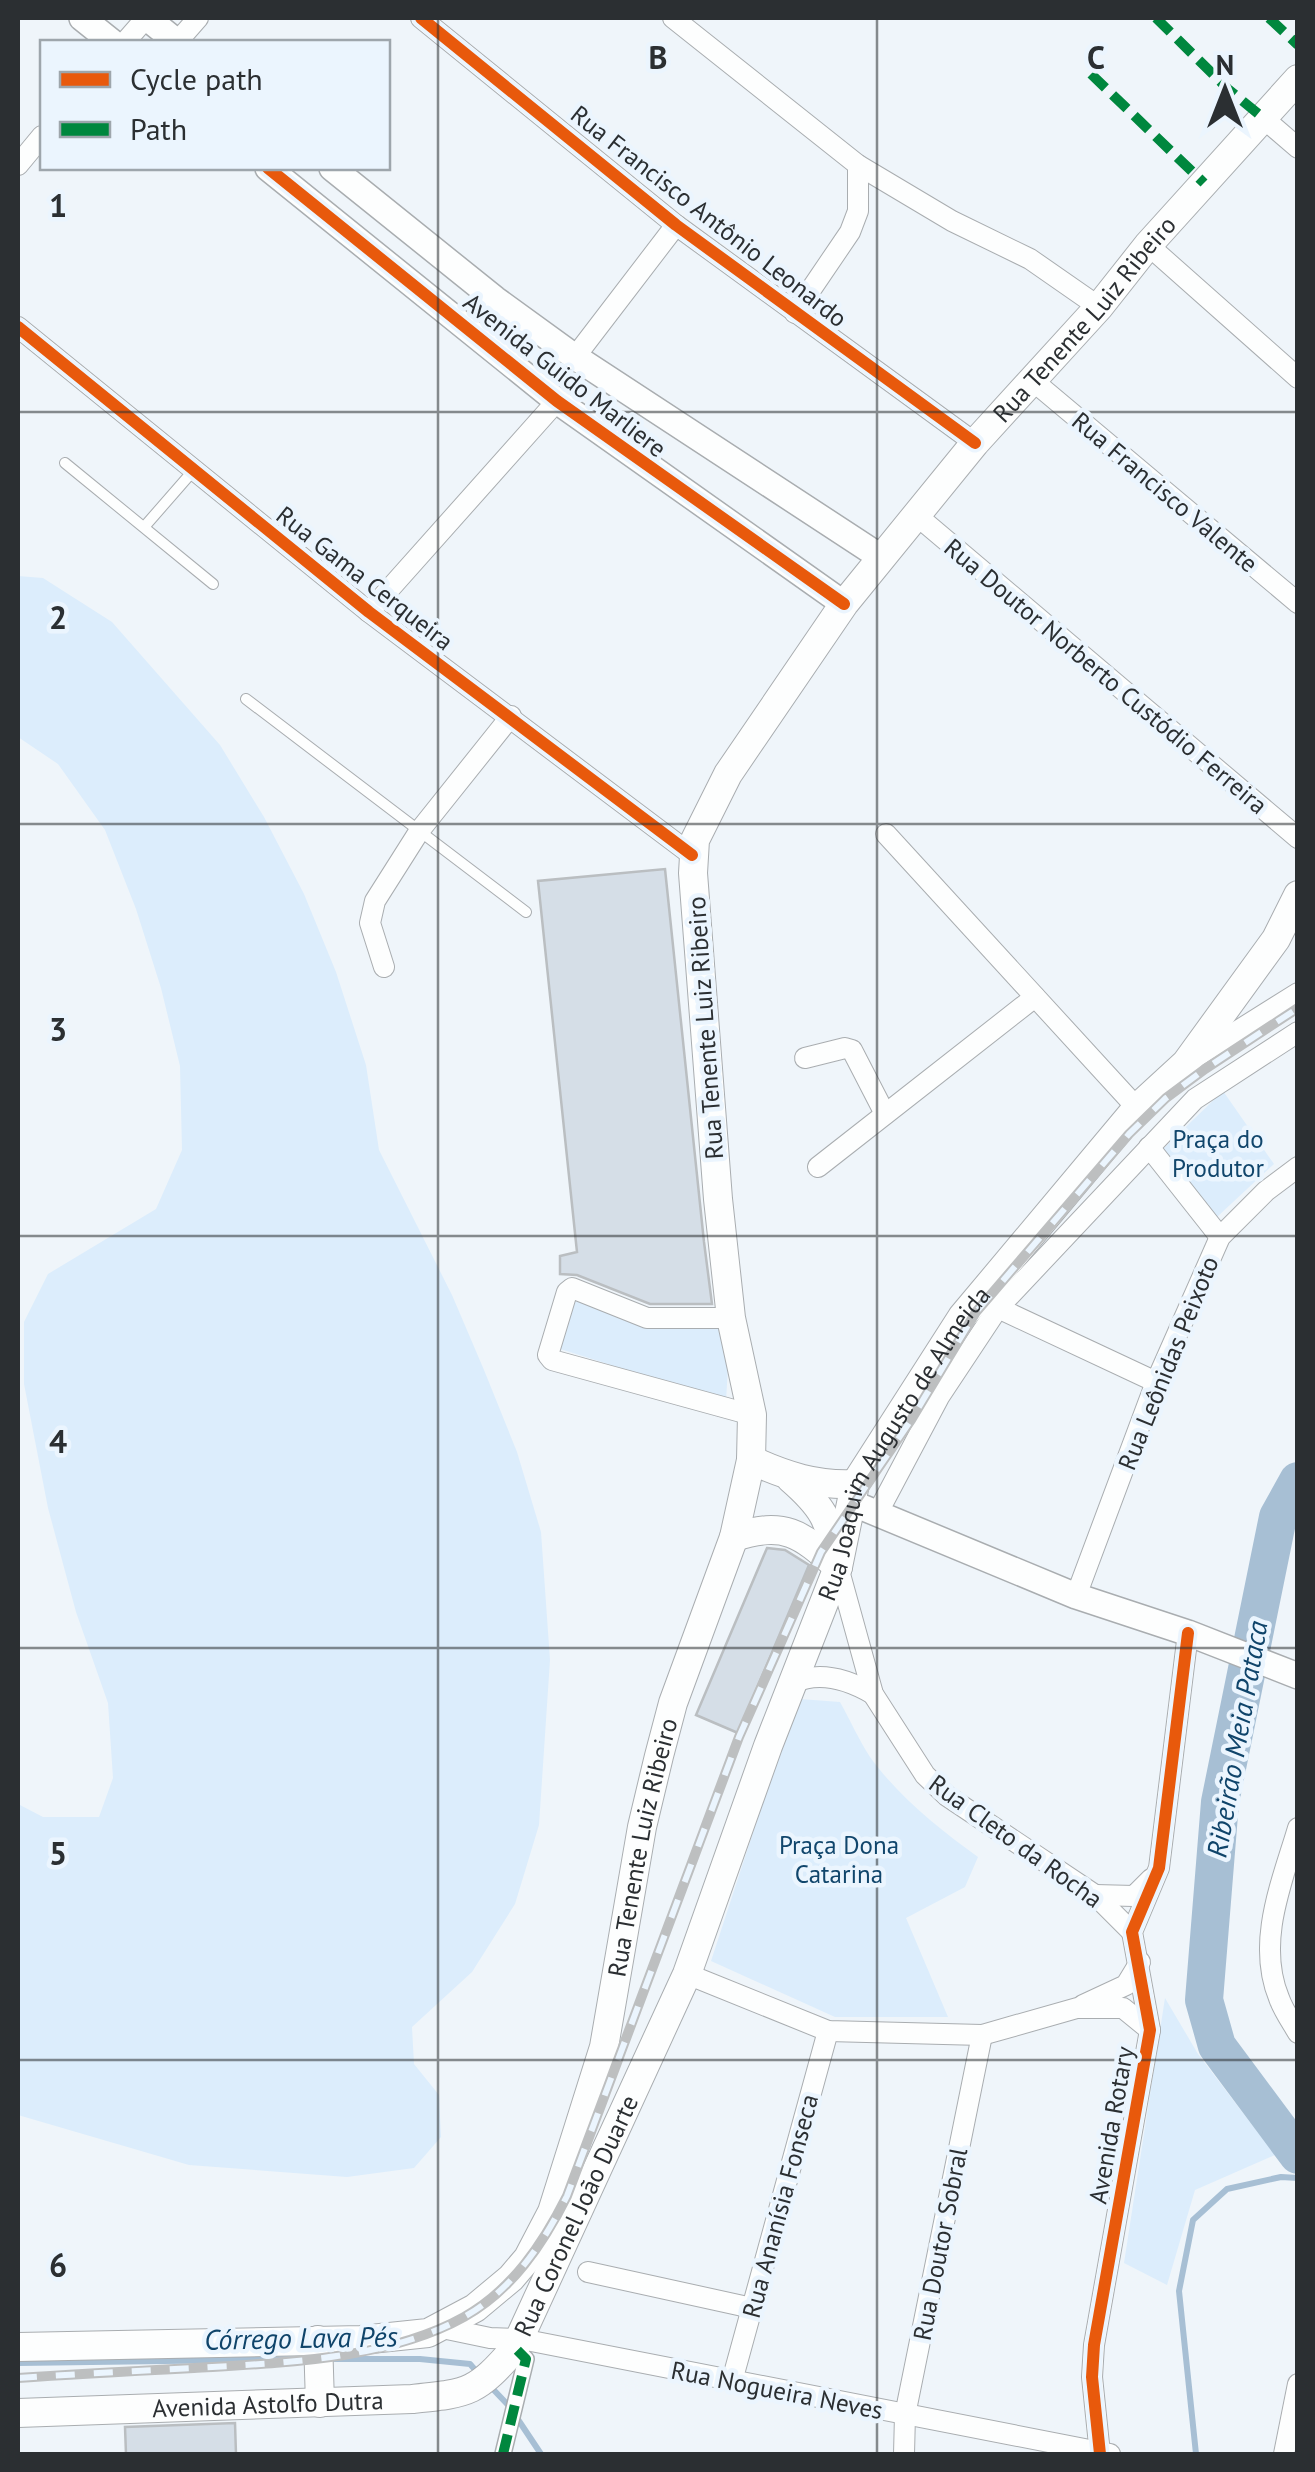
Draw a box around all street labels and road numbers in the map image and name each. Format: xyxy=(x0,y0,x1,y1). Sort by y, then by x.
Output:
street label: Rua Francisco Antônio Leonardo xyxy=(564,98,854,334)
street label: Rua Tenente Luiz Ribeiro xyxy=(986,209,1183,429)
street label: Avenida Guido Marliere xyxy=(457,286,673,464)
street label: Rua Francisco Valente xyxy=(1065,405,1265,579)
street label: Rua Gama Cerqueira xyxy=(270,499,460,657)
street label: Rua Doutor Norberto Custódio Ferreira xyxy=(938,531,1274,821)
street label: Rua Tenente Luiz Ribeiro xyxy=(680,895,730,1161)
street label: Rua Leônidas Peixoto xyxy=(1111,1251,1225,1475)
street label: Rua Joaquim Augusto de Almeida xyxy=(810,1279,997,1605)
street label: Rua Tenente Luiz Ribeiro xyxy=(600,1714,684,1979)
street label: Rua Cleto da Rocha xyxy=(923,1767,1109,1915)
street label: Avenida Rotary xyxy=(1081,2043,1141,2206)
street label: Rua Coronel João Duarte xyxy=(507,2090,645,2341)
street label: Rua Ananísia Fonseca xyxy=(735,2091,825,2321)
street label: Rua Doutor Sobral xyxy=(906,2144,974,2343)
street label: Rua Nogueira Neves xyxy=(668,2354,886,2426)
street label: Avenida Astolfo Dutra xyxy=(152,2384,384,2424)

